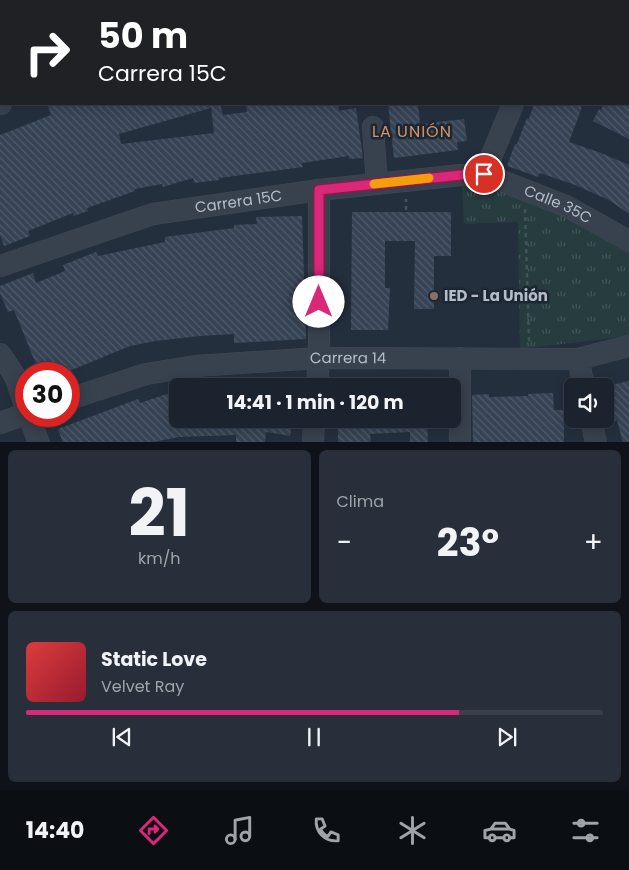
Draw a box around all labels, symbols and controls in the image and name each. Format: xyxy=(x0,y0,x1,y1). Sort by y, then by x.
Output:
text: 50 m xyxy=(98,11,188,60)
icon: right xyxy=(15,20,80,85)
text: Carrera 15C xyxy=(98,58,227,89)
district label: LA UNIÓN xyxy=(372,120,452,143)
pin xyxy=(463,153,505,195)
icon: arrive xyxy=(470,160,498,188)
street label: Calle 35C xyxy=(521,180,596,228)
street label: Carrera 15C xyxy=(193,184,283,218)
position arrow xyxy=(292,275,344,327)
place label: IED - La Unión xyxy=(444,285,548,306)
marker: IED - La Unión xyxy=(428,290,440,302)
street label: Carrera 14 xyxy=(309,347,386,369)
speed limit sign: 30 xyxy=(15,362,80,427)
map controls xyxy=(564,378,614,428)
button: sound xyxy=(564,378,614,428)
text: 14:41 · 1 min · 120 m xyxy=(226,389,404,416)
text: 21 xyxy=(128,468,190,559)
text: Clima xyxy=(337,490,384,513)
text: 23° xyxy=(437,516,499,569)
text: − xyxy=(337,523,352,562)
text: + xyxy=(584,523,603,562)
text: km/h xyxy=(138,547,181,570)
text: Static Love xyxy=(101,646,207,673)
text: Velvet Ray xyxy=(101,675,184,698)
icon: previous xyxy=(108,723,136,751)
icon: pause xyxy=(300,723,328,751)
icon: next xyxy=(493,723,521,751)
icon: directions xyxy=(136,813,171,848)
icon: music xyxy=(222,813,257,848)
icon: phone xyxy=(309,813,344,848)
icon: climate xyxy=(395,813,430,848)
icon: car xyxy=(482,813,517,848)
icon: filters xyxy=(568,813,603,848)
text: 14:40 xyxy=(26,815,84,846)

